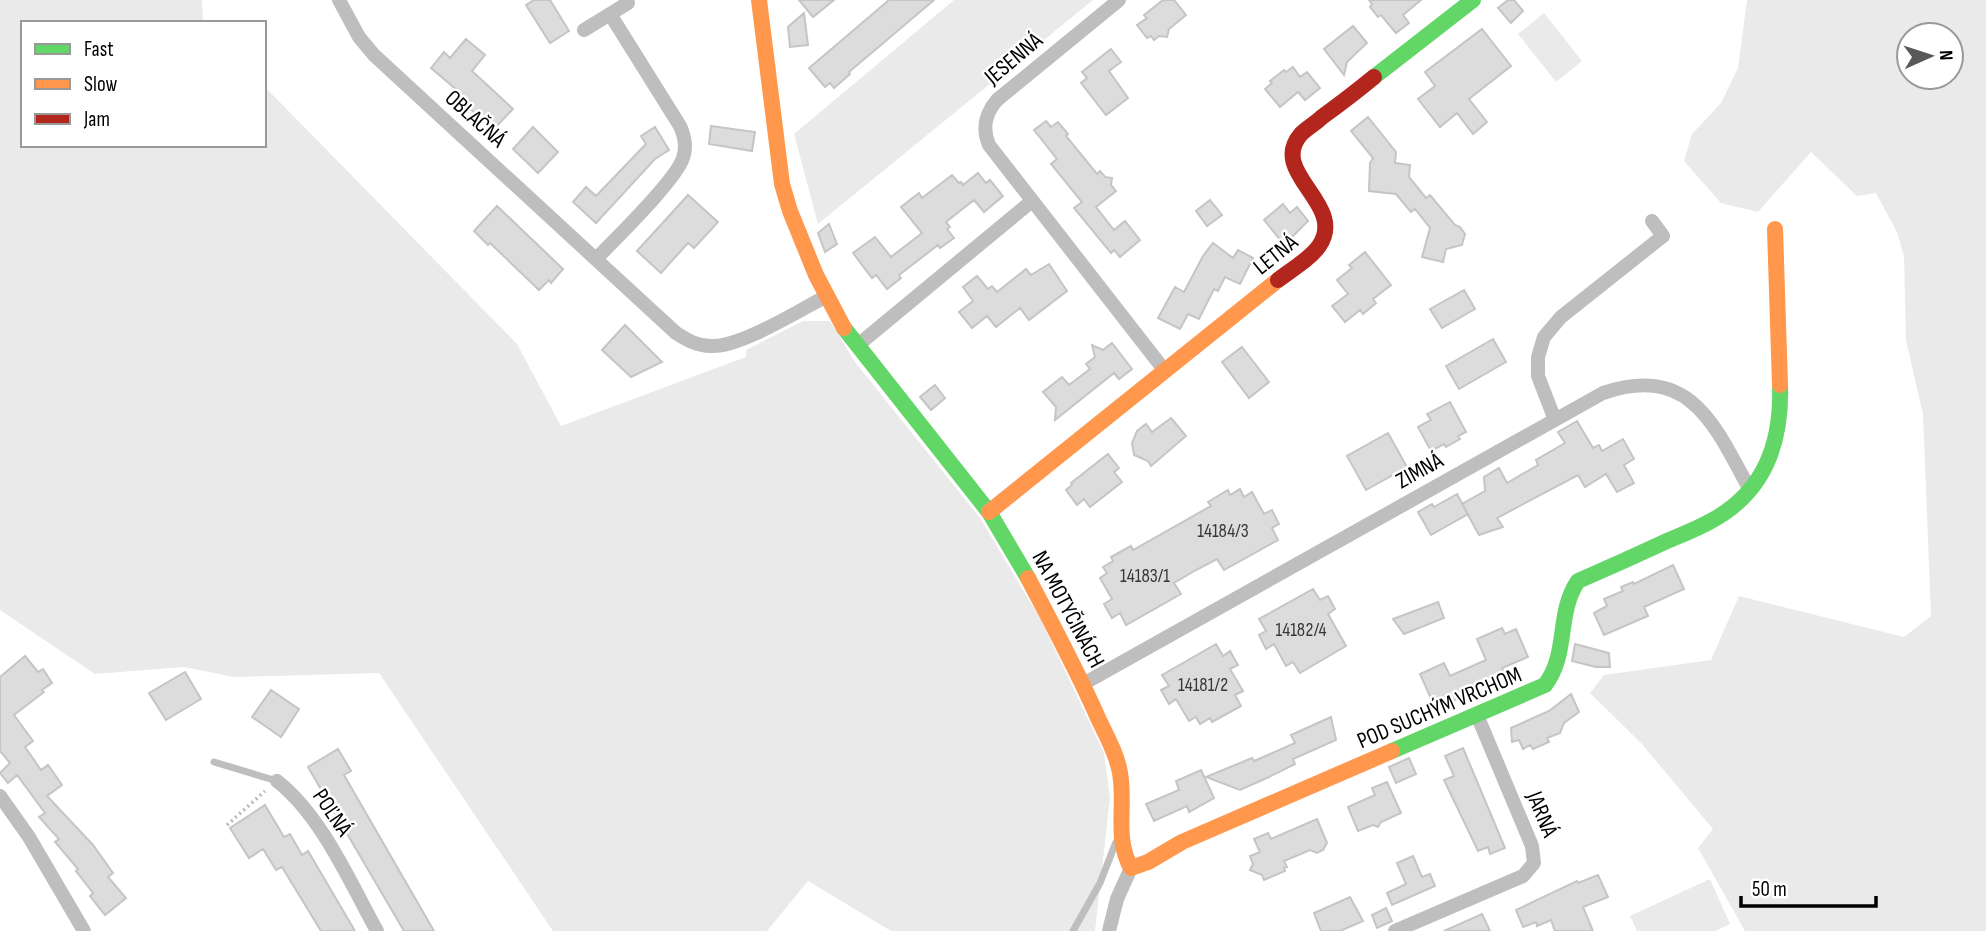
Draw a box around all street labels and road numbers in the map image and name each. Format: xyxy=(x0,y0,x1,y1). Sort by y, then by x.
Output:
street label: JESENNÁ xyxy=(978,26,1048,92)
street label: OBLAČNÁ xyxy=(439,84,512,154)
street label: LETNÁ xyxy=(1248,228,1304,281)
street label: ZIMNÁ xyxy=(1391,447,1448,495)
street label: NA MOTYČINÁCH xyxy=(1026,546,1111,673)
street label: POD SUCHÝM VRCHOM xyxy=(1353,661,1526,755)
street label: POĽNÁ xyxy=(306,784,358,842)
street label: JARNÁ xyxy=(1520,787,1564,841)

